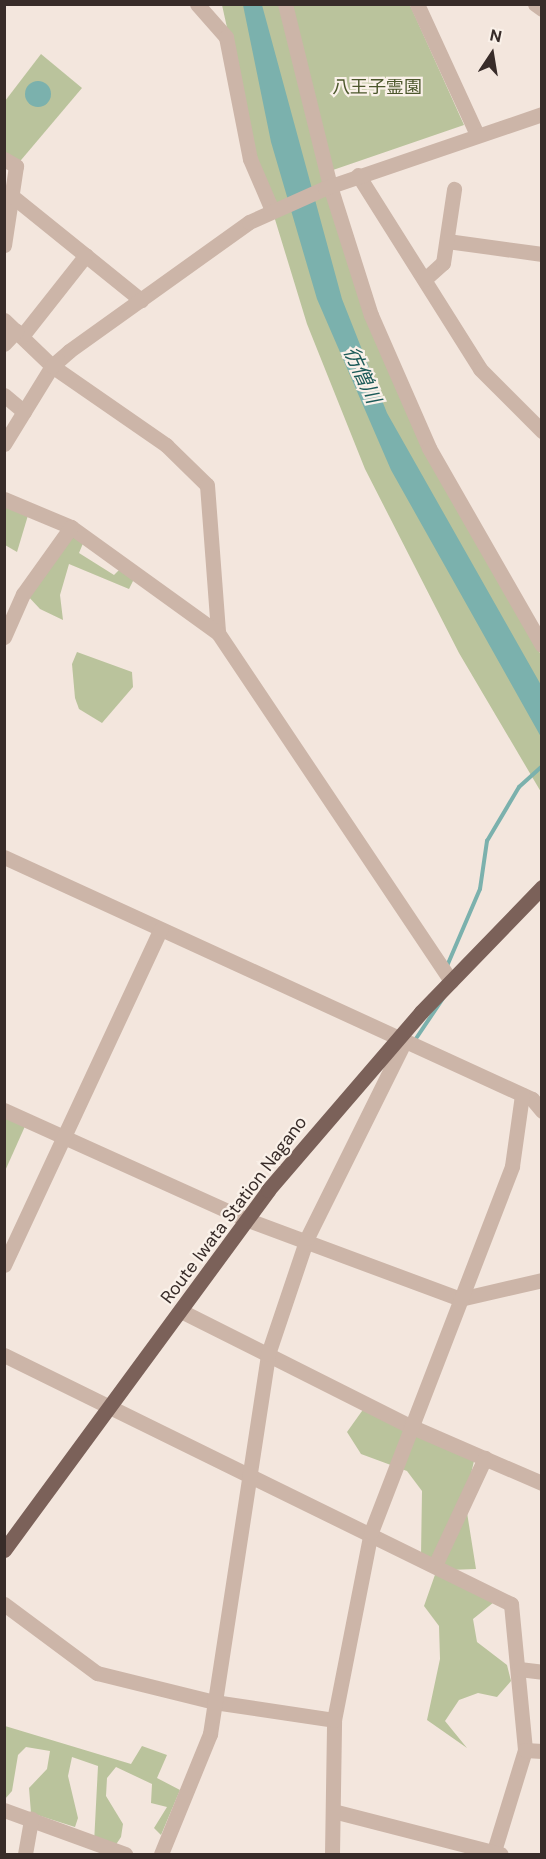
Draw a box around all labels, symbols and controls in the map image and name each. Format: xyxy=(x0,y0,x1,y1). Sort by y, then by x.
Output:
north arrow xyxy=(462,24,522,84)
text: N xyxy=(488,24,504,47)
park label: 八王子霊園 xyxy=(332,76,422,98)
water label: 彷僧川 xyxy=(338,343,386,407)
street label: Route Iwata Station Nagano xyxy=(156,1112,312,1308)

